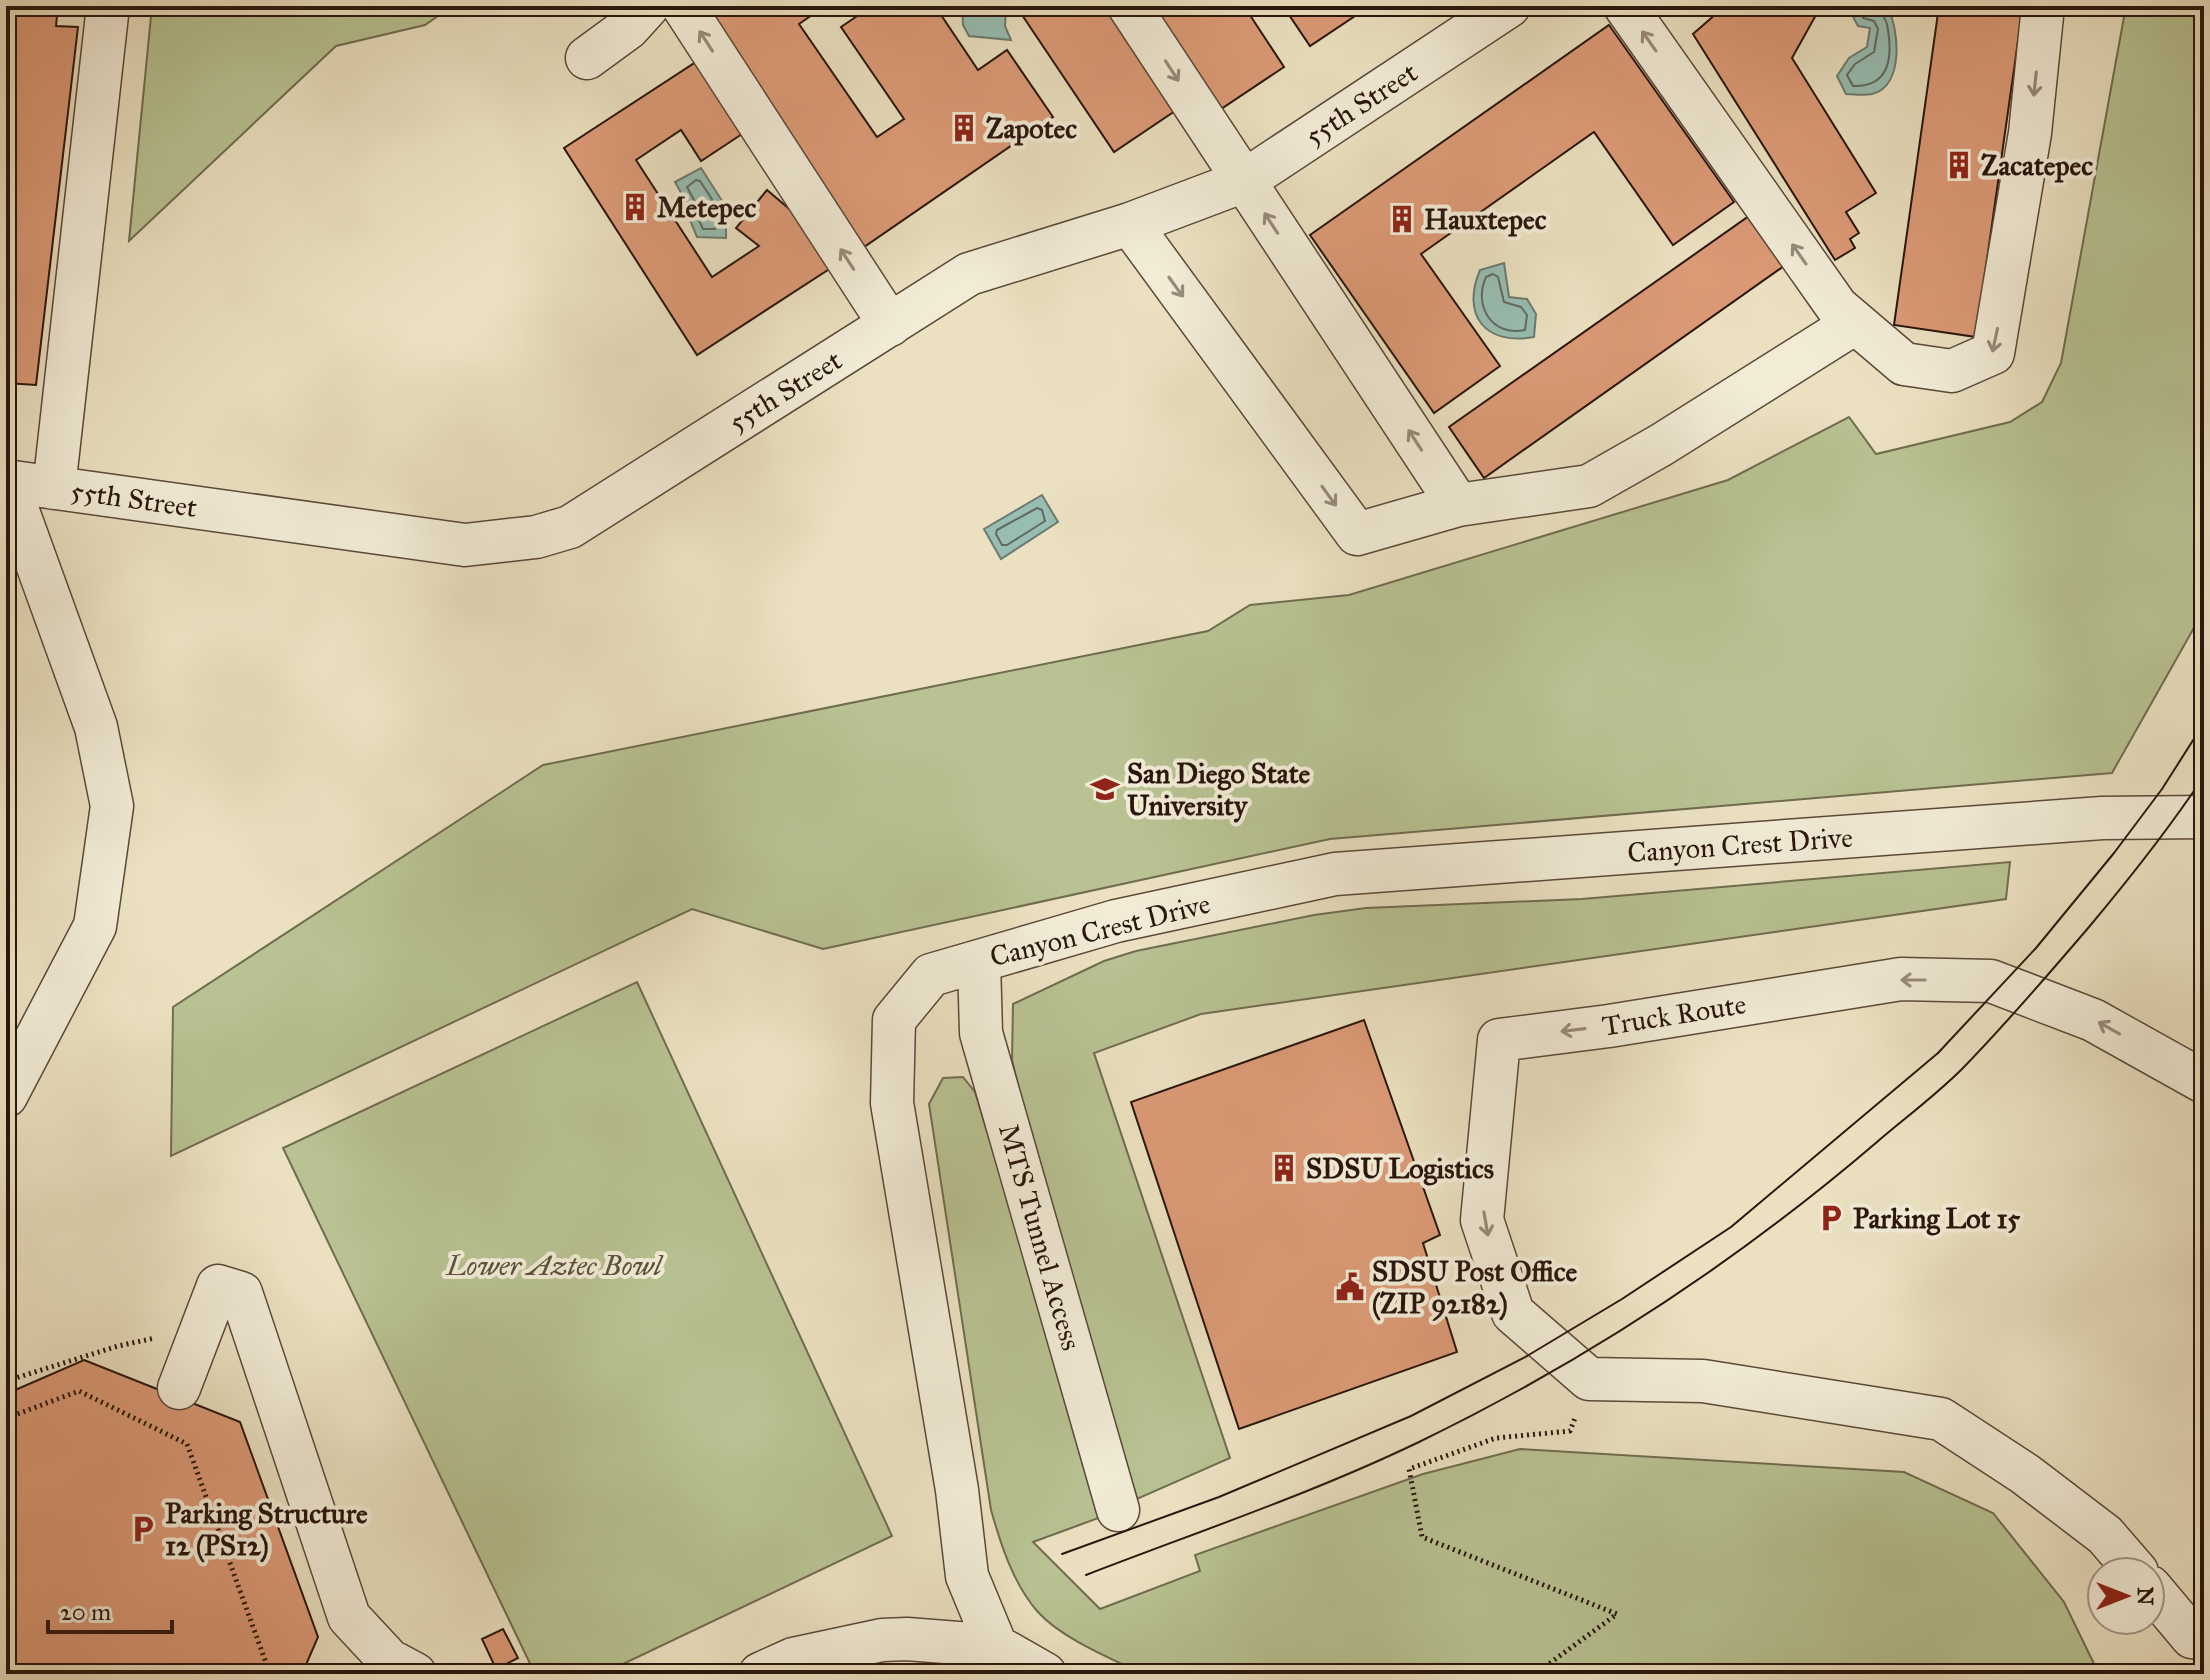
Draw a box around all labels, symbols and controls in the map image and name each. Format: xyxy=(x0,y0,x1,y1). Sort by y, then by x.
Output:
one-way arrow xyxy=(697,31,714,53)
one-way arrow xyxy=(1641,31,1658,52)
street label: 55th Street xyxy=(1298,55,1424,153)
one-way arrow xyxy=(1163,60,1180,82)
one-way arrow xyxy=(2028,70,2043,97)
place label: Zapotec xyxy=(986,111,1077,146)
building icon: Zapotec xyxy=(949,113,979,143)
place label: Zacatepec xyxy=(1981,148,2093,183)
building icon: Zacatepec xyxy=(1944,150,1974,180)
place label: Metepec xyxy=(657,190,757,225)
building icon: Metepec xyxy=(620,192,650,222)
place label: Hauxtepec xyxy=(1424,202,1547,237)
building icon: Hauxtepec xyxy=(1387,204,1417,234)
one-way arrow xyxy=(1263,213,1280,235)
one-way arrow xyxy=(1791,243,1807,265)
one-way arrow xyxy=(839,249,855,271)
one-way arrow xyxy=(1168,275,1184,297)
one-way arrow xyxy=(1987,327,2002,352)
street label: 55th Street xyxy=(722,342,848,440)
one-way arrow xyxy=(1406,429,1422,452)
street label: 55th Street xyxy=(69,473,199,525)
one-way arrow xyxy=(1321,485,1338,507)
place label: San Diego State University xyxy=(1127,756,1311,823)
school or university icon: San Diego State University xyxy=(1090,774,1120,804)
street label: Canyon Crest Drive xyxy=(1626,820,1854,870)
street label: Canyon Crest Drive xyxy=(986,886,1214,974)
one-way arrow xyxy=(1900,972,1927,988)
street label: Truck Route xyxy=(1600,986,1748,1044)
one-way arrow xyxy=(2097,1020,2121,1036)
one-way arrow xyxy=(1560,1023,1587,1038)
street label: MTS Tunnel Access xyxy=(991,1120,1089,1354)
place label: SDSU Logistics xyxy=(1306,1151,1494,1186)
building icon: SDSU Logistics xyxy=(1269,1153,1299,1183)
place label: Parking Lot 15 xyxy=(1853,1201,2020,1236)
parking icon: Parking Lot 15 xyxy=(1816,1203,1846,1233)
one-way arrow xyxy=(1479,1210,1494,1236)
park label: Lower Aztec Bowl xyxy=(444,1248,664,1283)
place label: SDSU Post Office (ZIP 92182) xyxy=(1372,1254,1578,1321)
public building icon: SDSU Post Office (ZIP 92182) xyxy=(1335,1272,1365,1302)
place label: Parking Structure 12 (PS12) xyxy=(165,1496,368,1563)
parking icon: Parking Structure 12 (PS12) xyxy=(128,1514,158,1544)
north arrow xyxy=(2086,1556,2166,1636)
scale bar xyxy=(48,1584,172,1634)
text: N xyxy=(2132,1587,2159,1606)
text: 20 m xyxy=(60,1597,111,1627)

